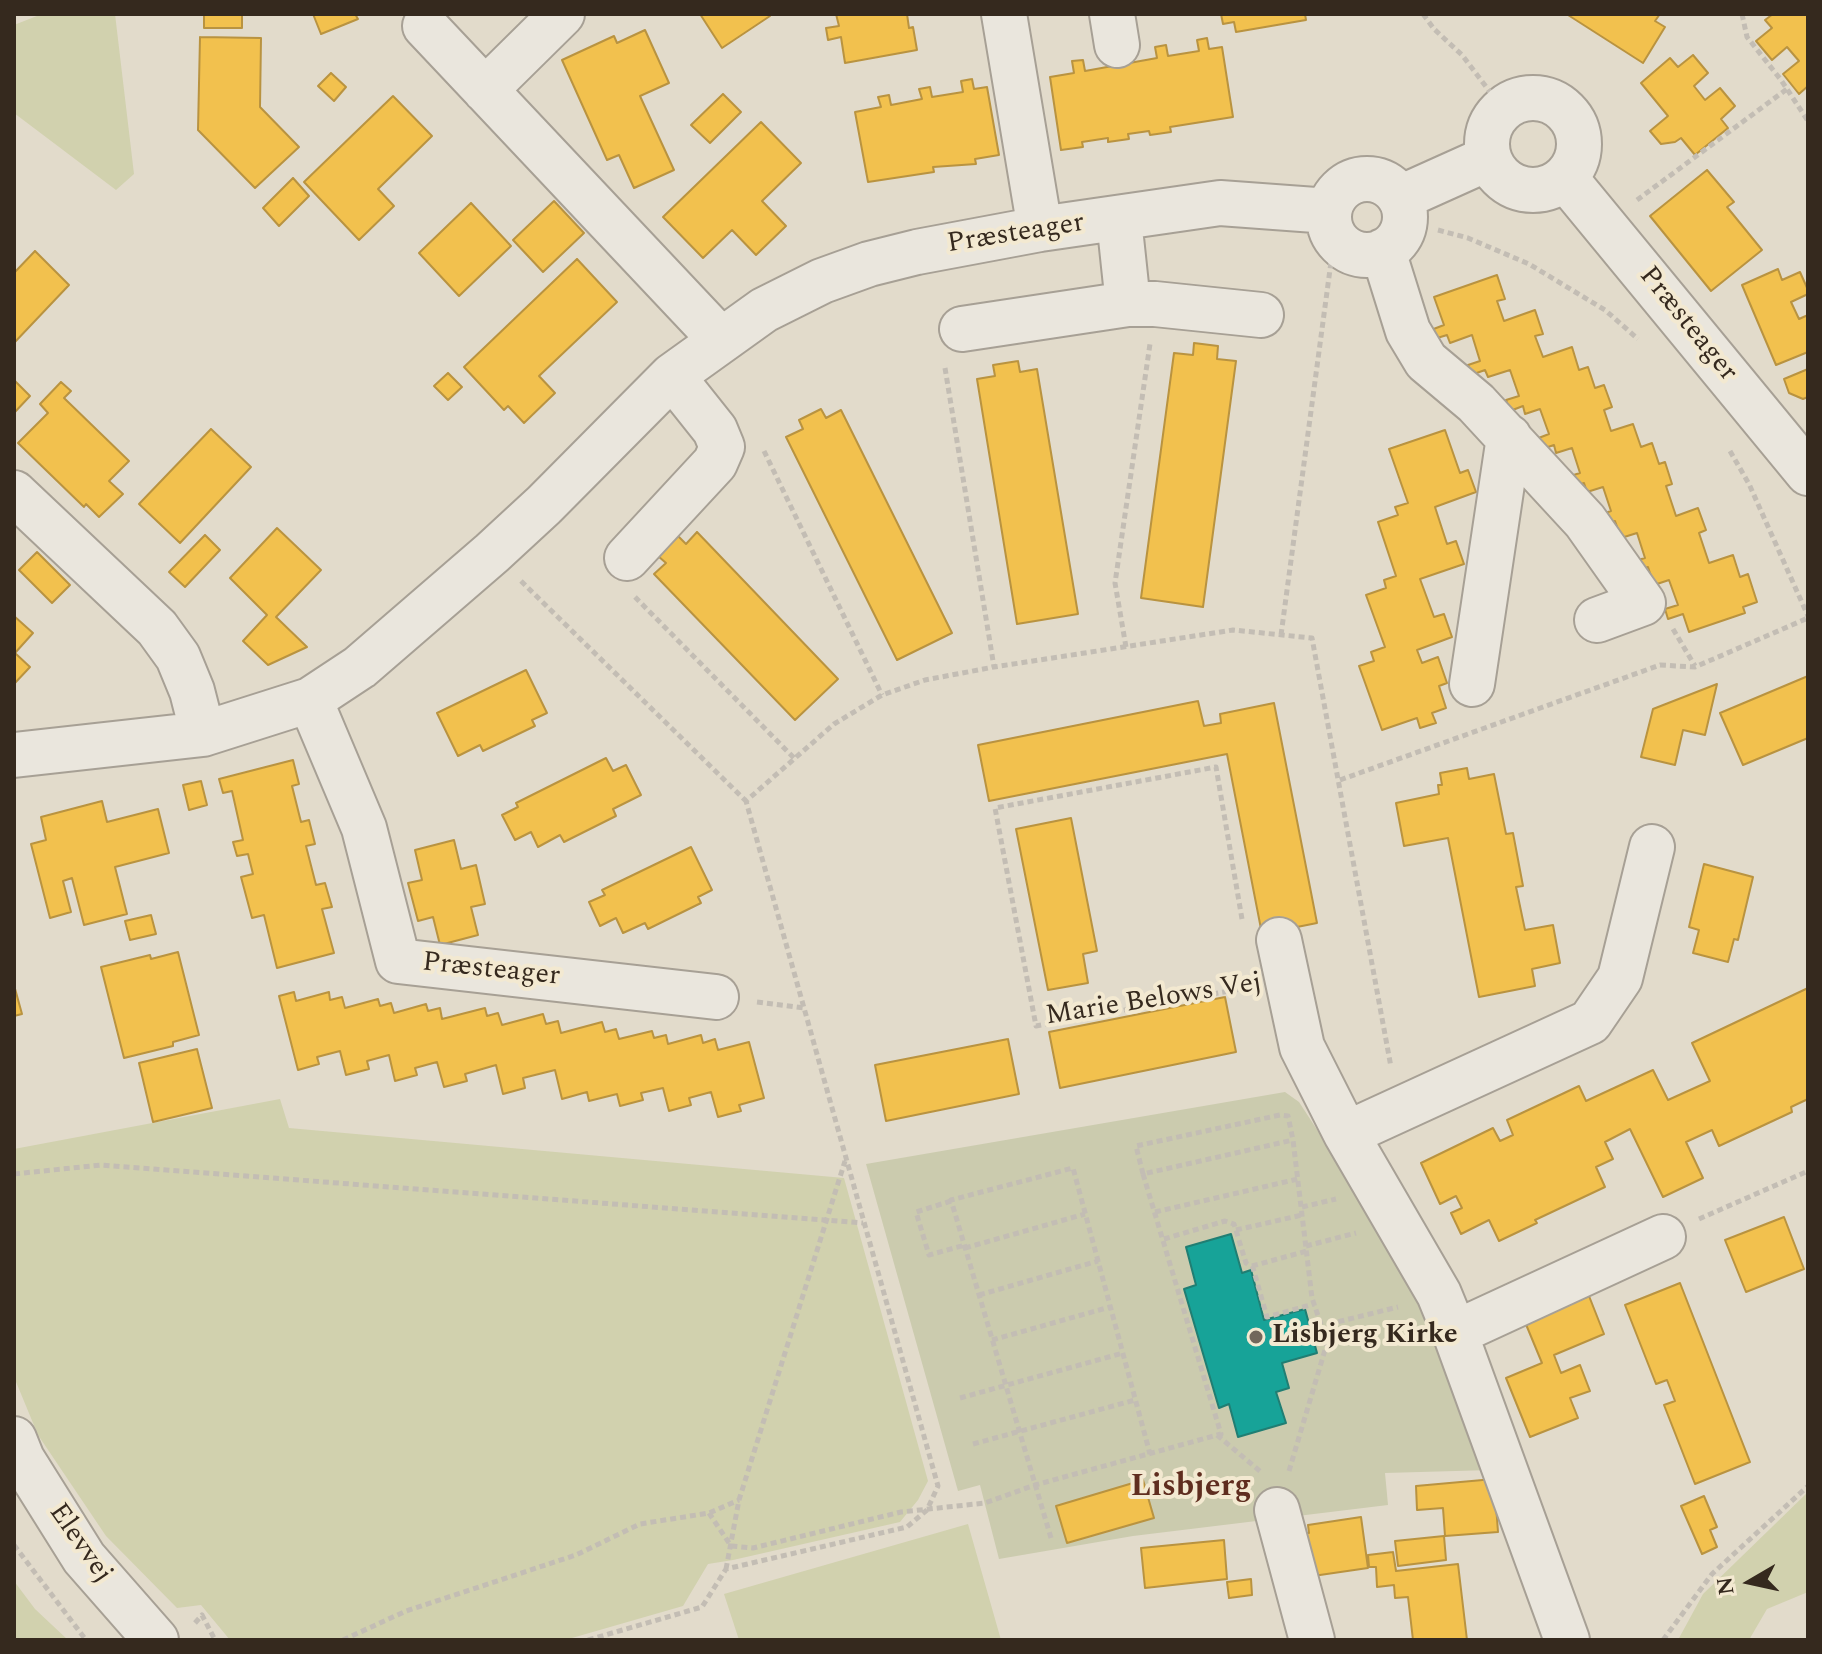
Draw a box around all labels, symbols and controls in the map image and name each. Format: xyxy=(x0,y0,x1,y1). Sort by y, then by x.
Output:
street label: Præsteager xyxy=(945,208,1087,262)
street label: Præsteager xyxy=(1630,261,1744,389)
street label: Præsteager xyxy=(420,947,562,995)
street label: Marie Belows Vej xyxy=(1044,967,1264,1035)
place label: Lisbjerg Kirke xyxy=(1272,1320,1458,1354)
marker: Lisbjerg Kirke xyxy=(1247,1328,1265,1346)
district label: Lisbjerg xyxy=(1130,1470,1252,1508)
street label: Elevvej xyxy=(40,1498,118,1590)
north arrow xyxy=(1710,1542,1790,1622)
text: N xyxy=(1708,1574,1744,1597)

